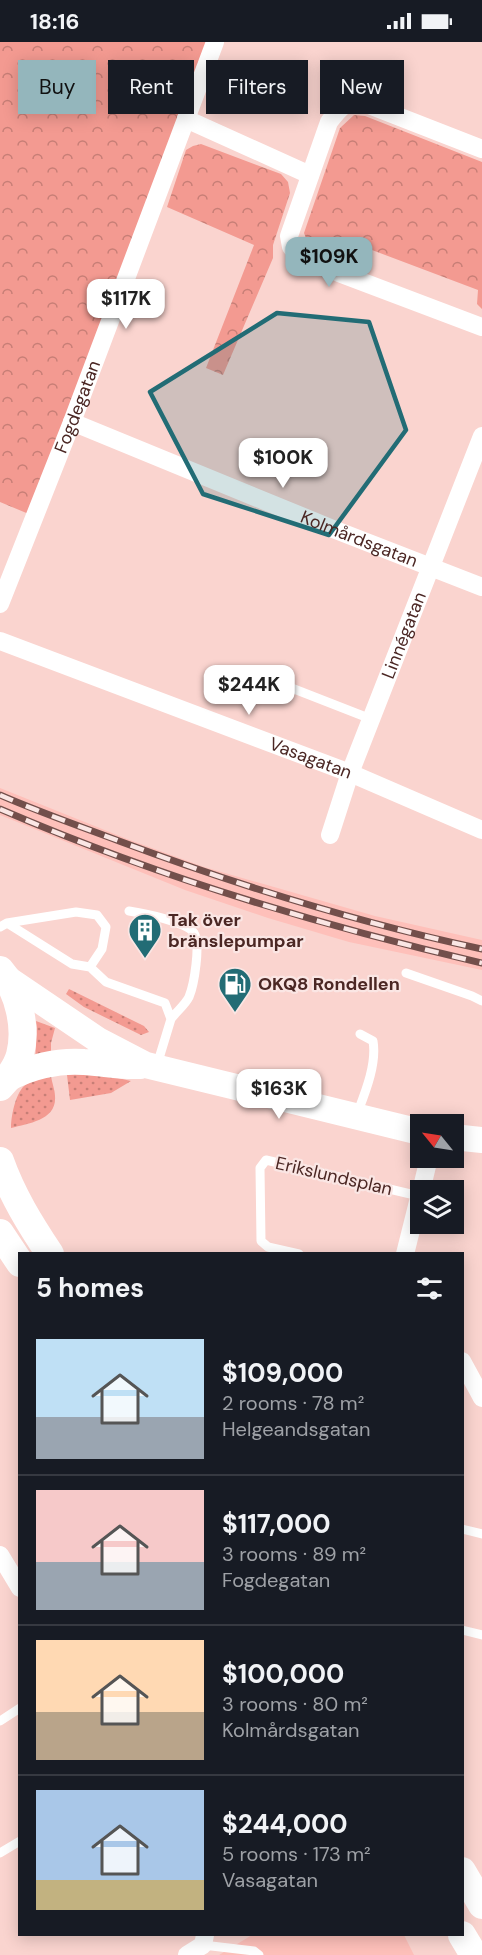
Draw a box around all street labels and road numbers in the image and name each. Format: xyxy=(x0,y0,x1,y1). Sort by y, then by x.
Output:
street label: Fogdegatan xyxy=(49,357,106,457)
street label: Kolmårdsgatan xyxy=(297,505,421,573)
street label: Linnégatan xyxy=(376,588,432,682)
street label: Vasagatan xyxy=(266,732,355,785)
street label: Erikslundsplan xyxy=(273,1151,395,1201)

